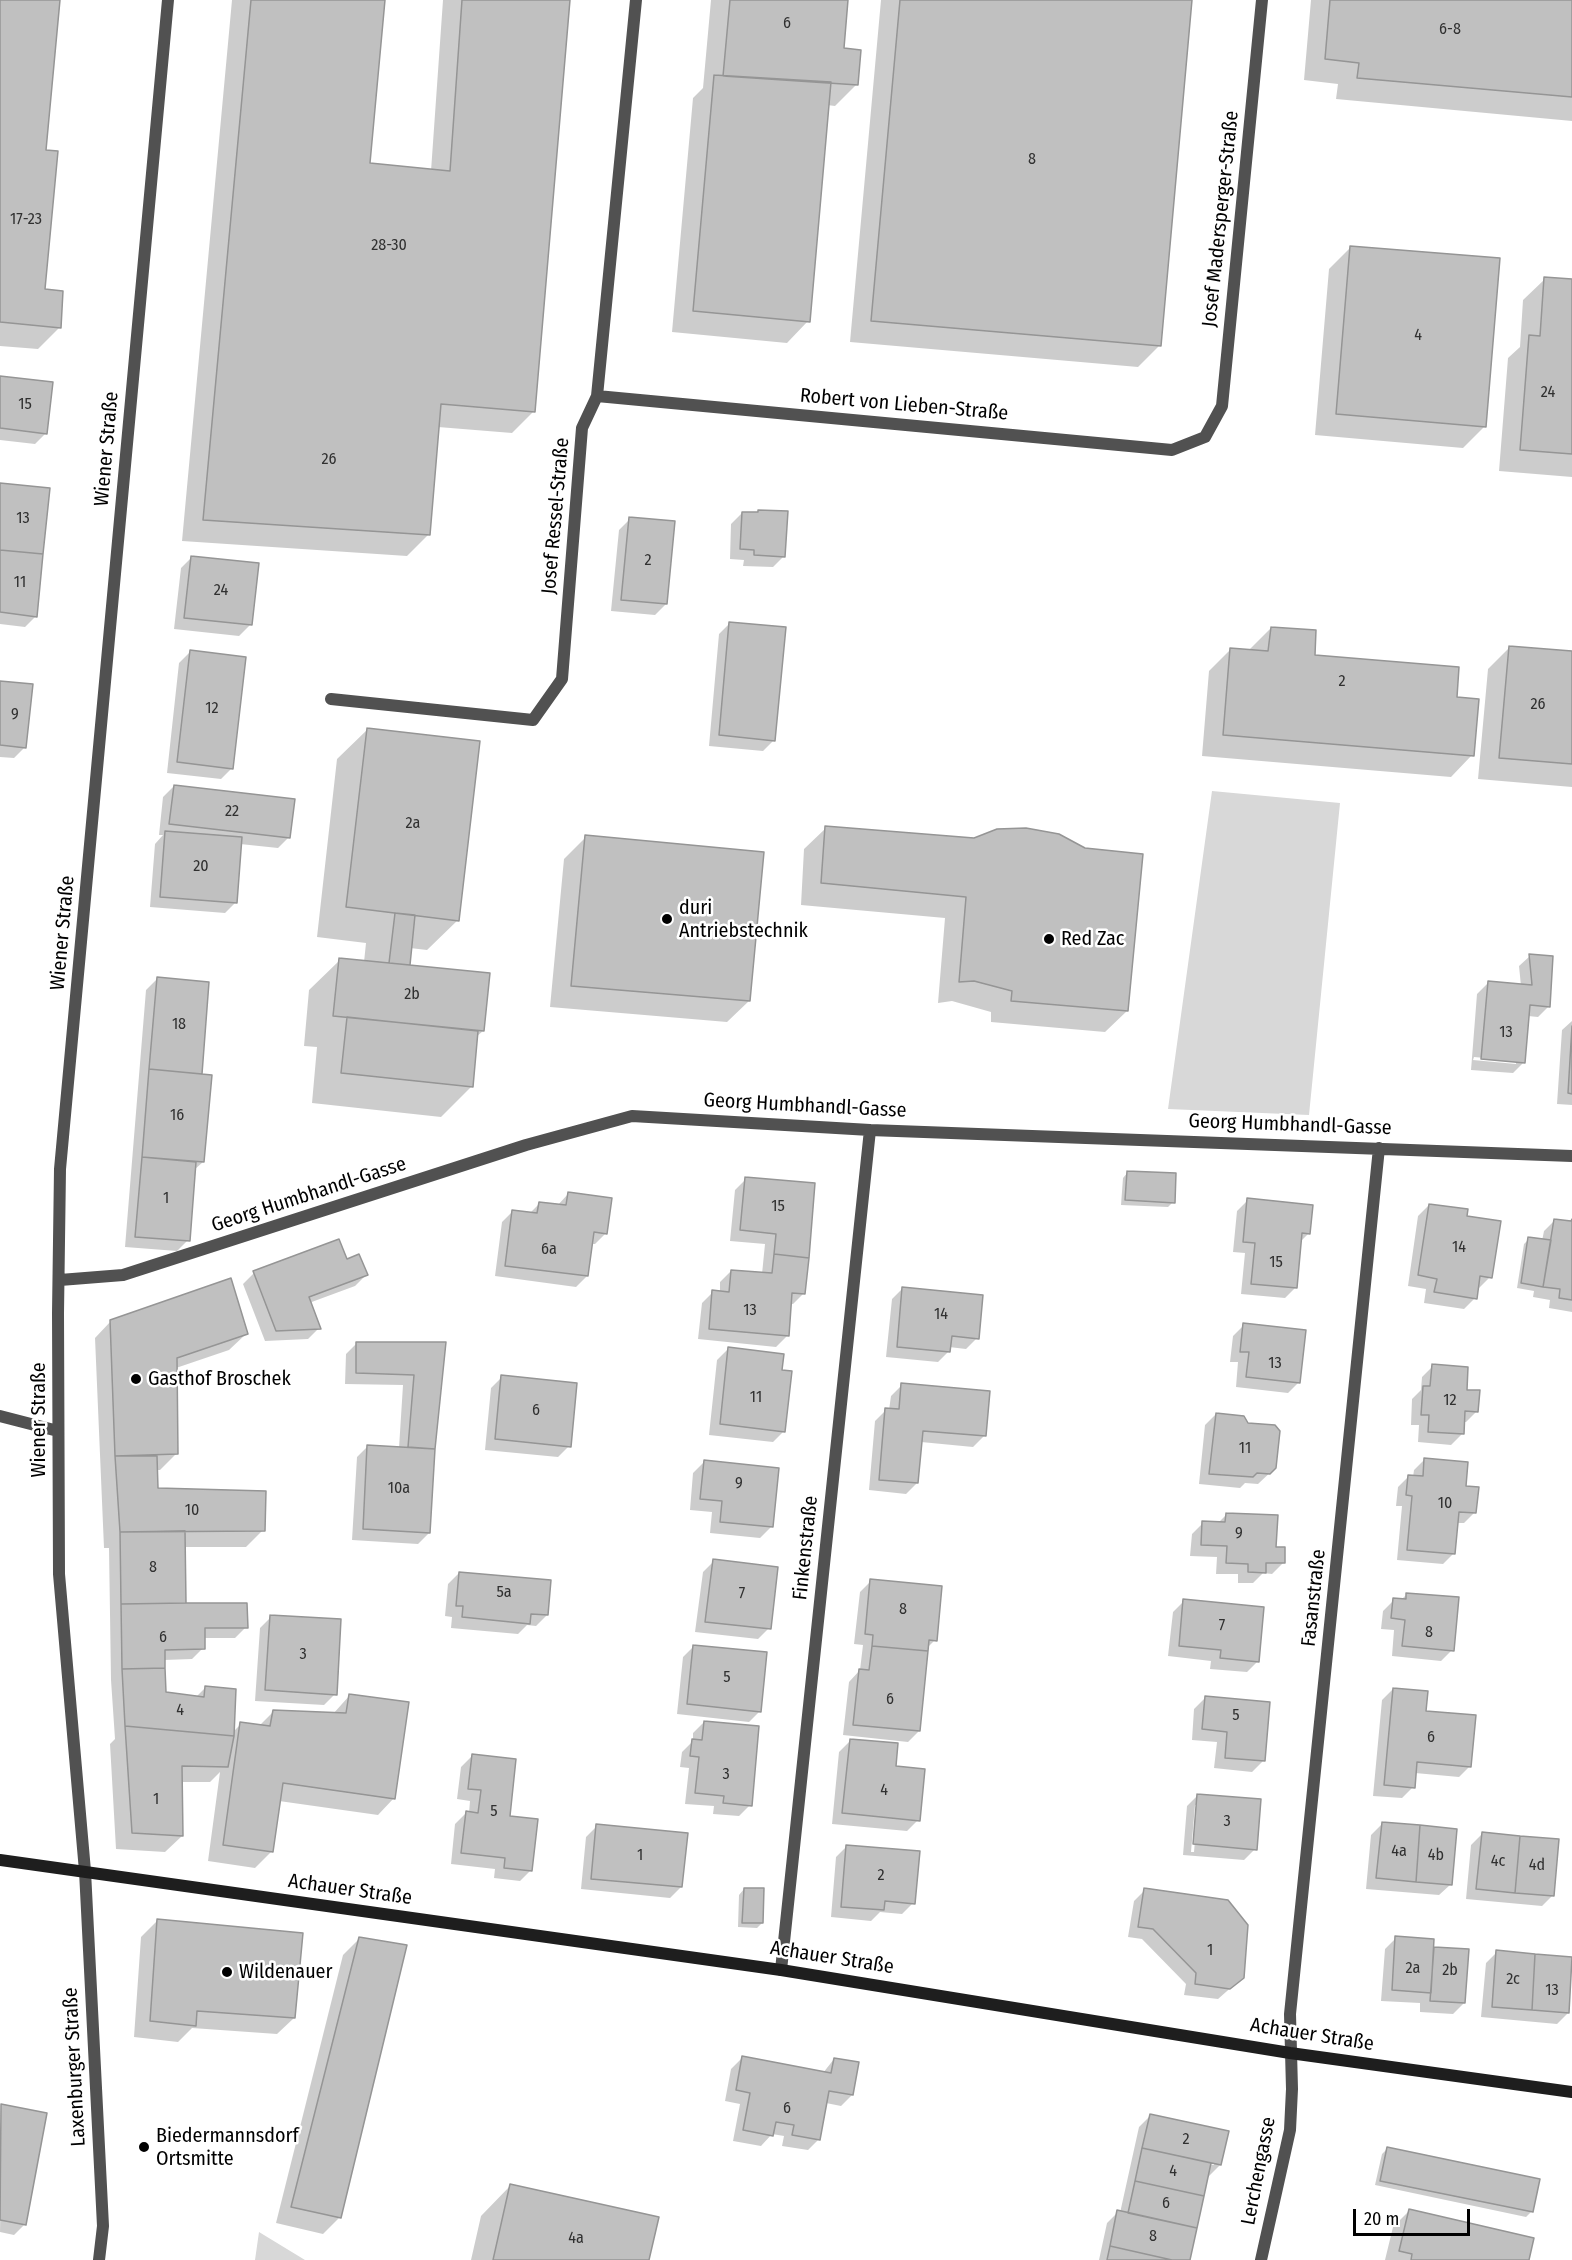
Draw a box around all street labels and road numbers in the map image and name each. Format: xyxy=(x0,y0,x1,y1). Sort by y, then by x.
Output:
street label: Josef Madersperger-Straße xyxy=(1198,110,1244,328)
street label: Robert von Lieben-Straße xyxy=(799,384,1009,426)
street label: Wiener Straße xyxy=(90,391,124,507)
street label: Josef Ressel-Straße xyxy=(537,437,575,595)
street label: Wiener Straße xyxy=(46,875,80,991)
street label: Georg Humbhandl-Gasse xyxy=(703,1089,907,1123)
street label: Georg Humbhandl-Gasse xyxy=(1188,1109,1392,1141)
street label: Georg Humbhandl-Gasse xyxy=(209,1152,409,1238)
street label: Wiener Straße xyxy=(27,1362,51,1478)
street label: Finkenstraße xyxy=(789,1494,823,1602)
street label: Fasanstraße xyxy=(1297,1548,1331,1648)
street label: Achauer Straße xyxy=(287,1869,413,1911)
street label: Achauer Straße xyxy=(769,1936,895,1980)
street label: Laxenburger Straße xyxy=(59,1987,91,2147)
street label: Achauer Straße xyxy=(1249,2013,1375,2057)
street label: Lerchengasse xyxy=(1237,2115,1281,2227)

